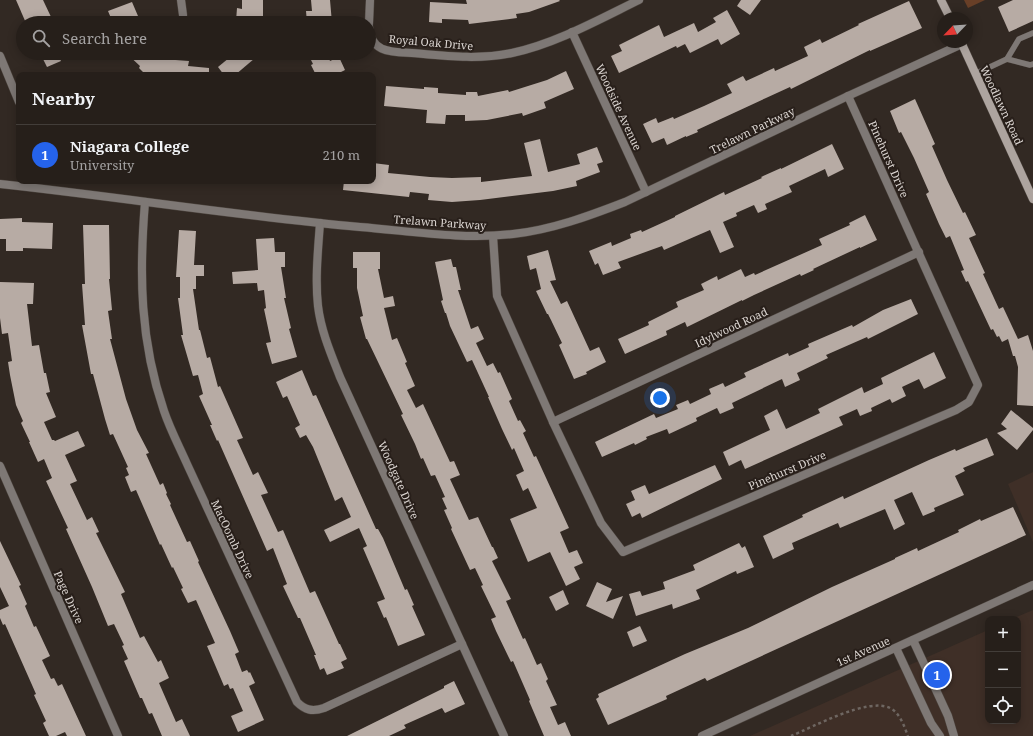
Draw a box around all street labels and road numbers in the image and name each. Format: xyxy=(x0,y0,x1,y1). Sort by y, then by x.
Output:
street label: Royal Oak Drive xyxy=(388,31,474,53)
street label: Woodside Avenue xyxy=(592,61,646,153)
street label: Woodlawn Road xyxy=(977,63,1027,147)
street label: Trelawn Parkway xyxy=(707,103,798,157)
street label: Pinehurst Drive xyxy=(865,118,913,200)
street label: Trelawn Parkway xyxy=(393,211,488,233)
street label: Idylwood Road xyxy=(692,303,770,350)
street label: Woodgate Drive xyxy=(375,439,423,522)
street label: Pinehurst Drive xyxy=(746,447,828,493)
street label: MacOomb Drive xyxy=(208,497,258,581)
street label: Page Drive xyxy=(51,568,87,626)
street label: 1st Avenue xyxy=(834,632,892,669)

